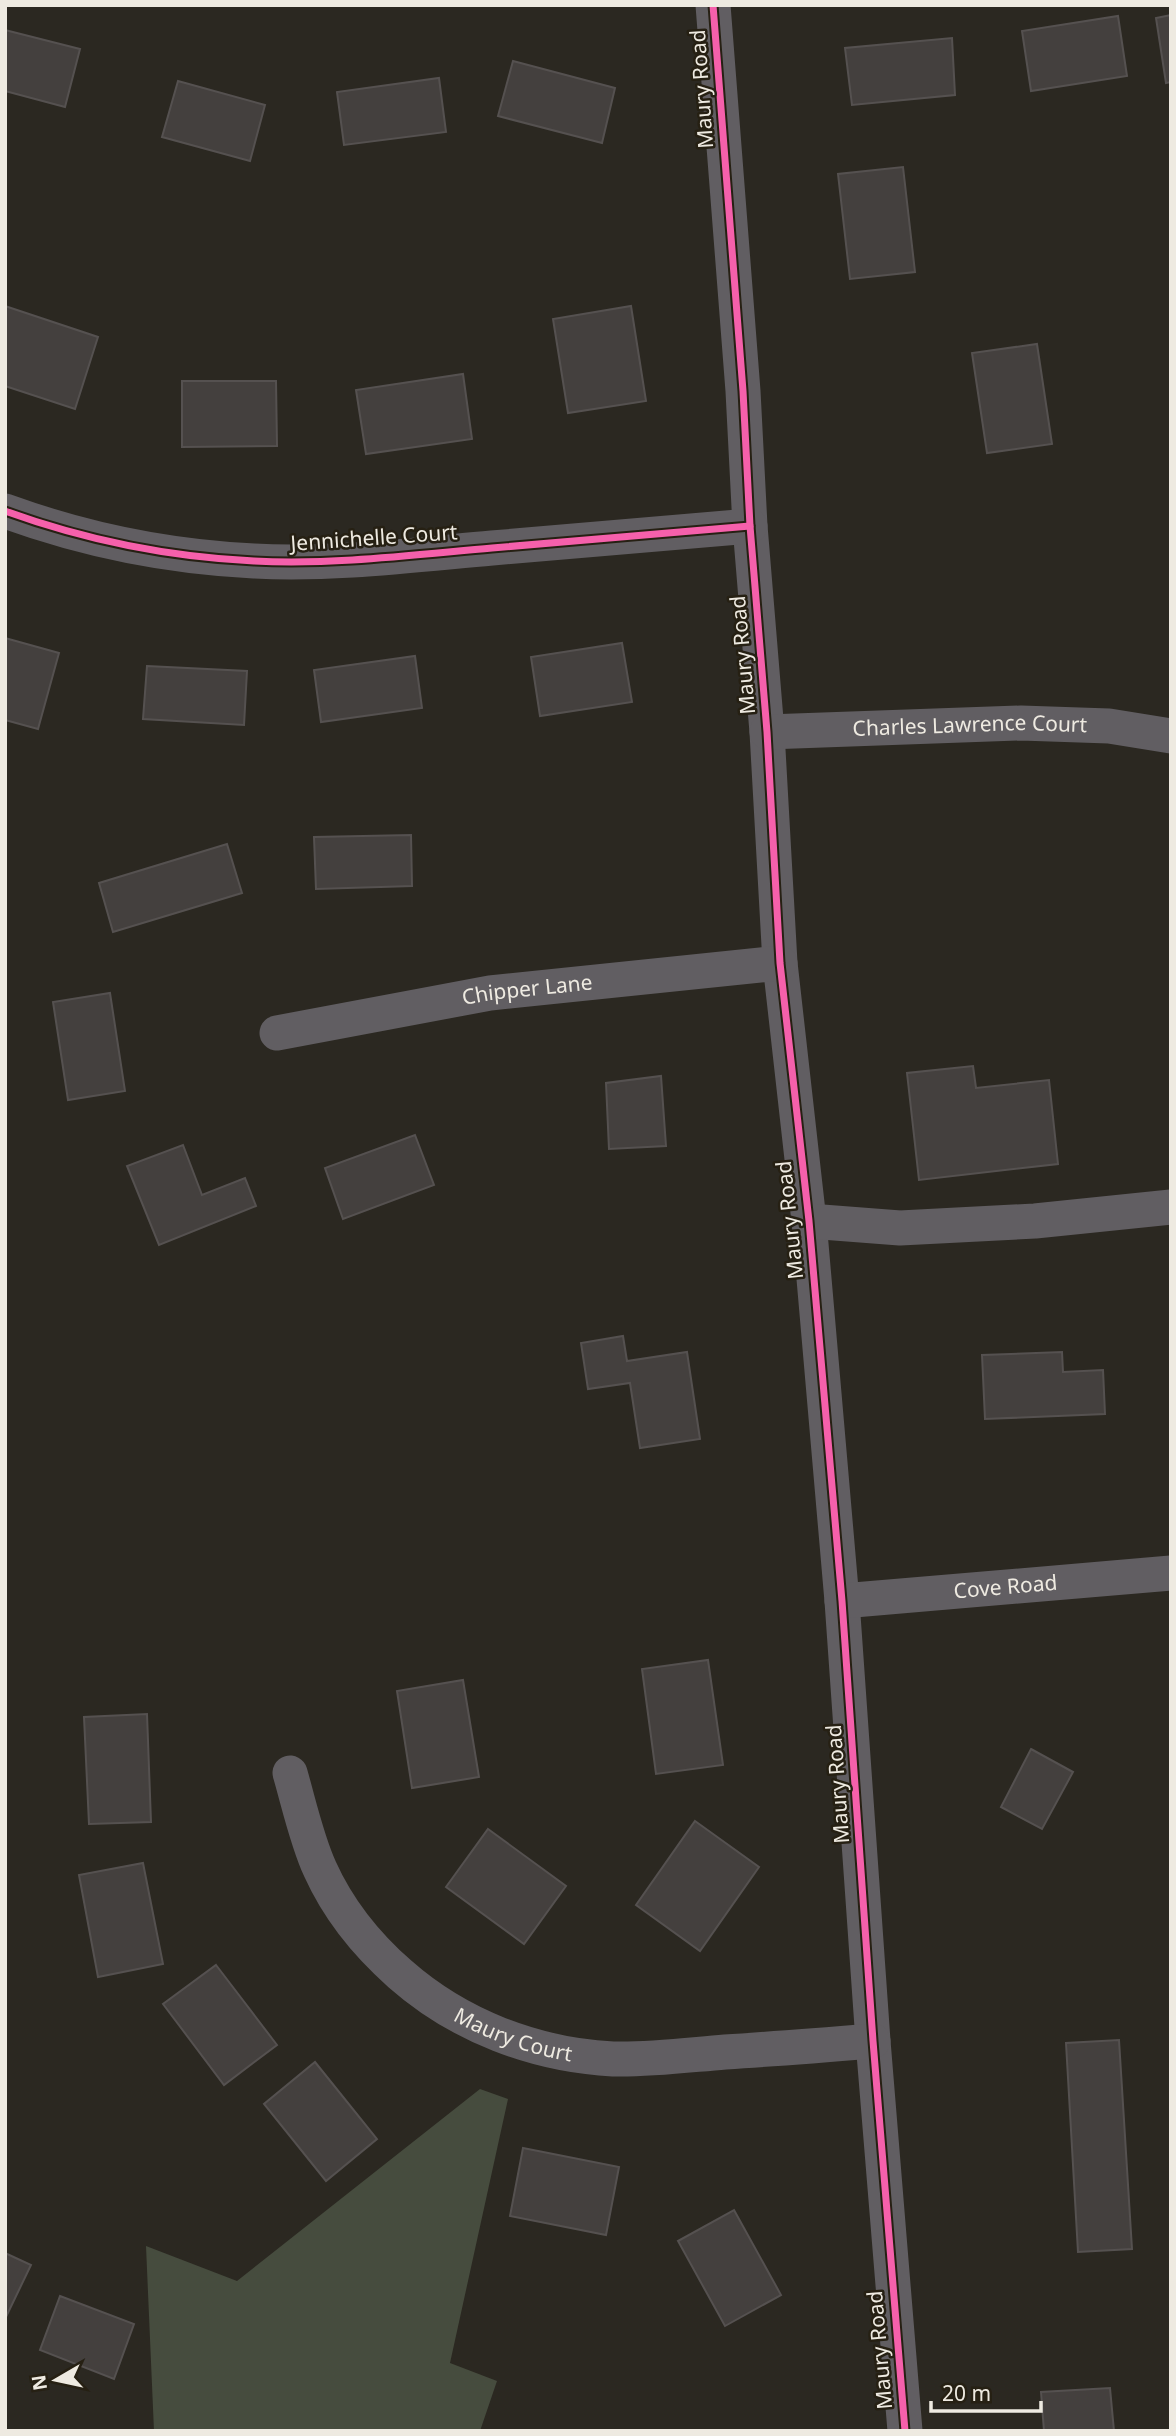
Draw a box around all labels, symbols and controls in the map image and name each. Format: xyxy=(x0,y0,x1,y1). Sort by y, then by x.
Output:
street label: Maury Road xyxy=(683,29,719,149)
street label: Jennichelle Court xyxy=(288,517,459,557)
street label: Maury Road xyxy=(723,595,761,716)
street label: Charles Lawrence Court xyxy=(852,708,1088,742)
street label: Chipper Lane xyxy=(459,967,594,1011)
street label: Maury Road xyxy=(769,1159,809,1281)
street label: Cove Road xyxy=(952,1568,1058,1604)
street label: Maury Road xyxy=(819,1724,855,1844)
street label: Maury Court xyxy=(449,2000,575,2067)
street label: Maury Road xyxy=(860,2290,898,2411)
north arrow xyxy=(21,2345,91,2415)
scale bar xyxy=(931,2370,1041,2414)
text: N xyxy=(25,2373,53,2392)
text: 20 m xyxy=(942,2379,991,2407)

